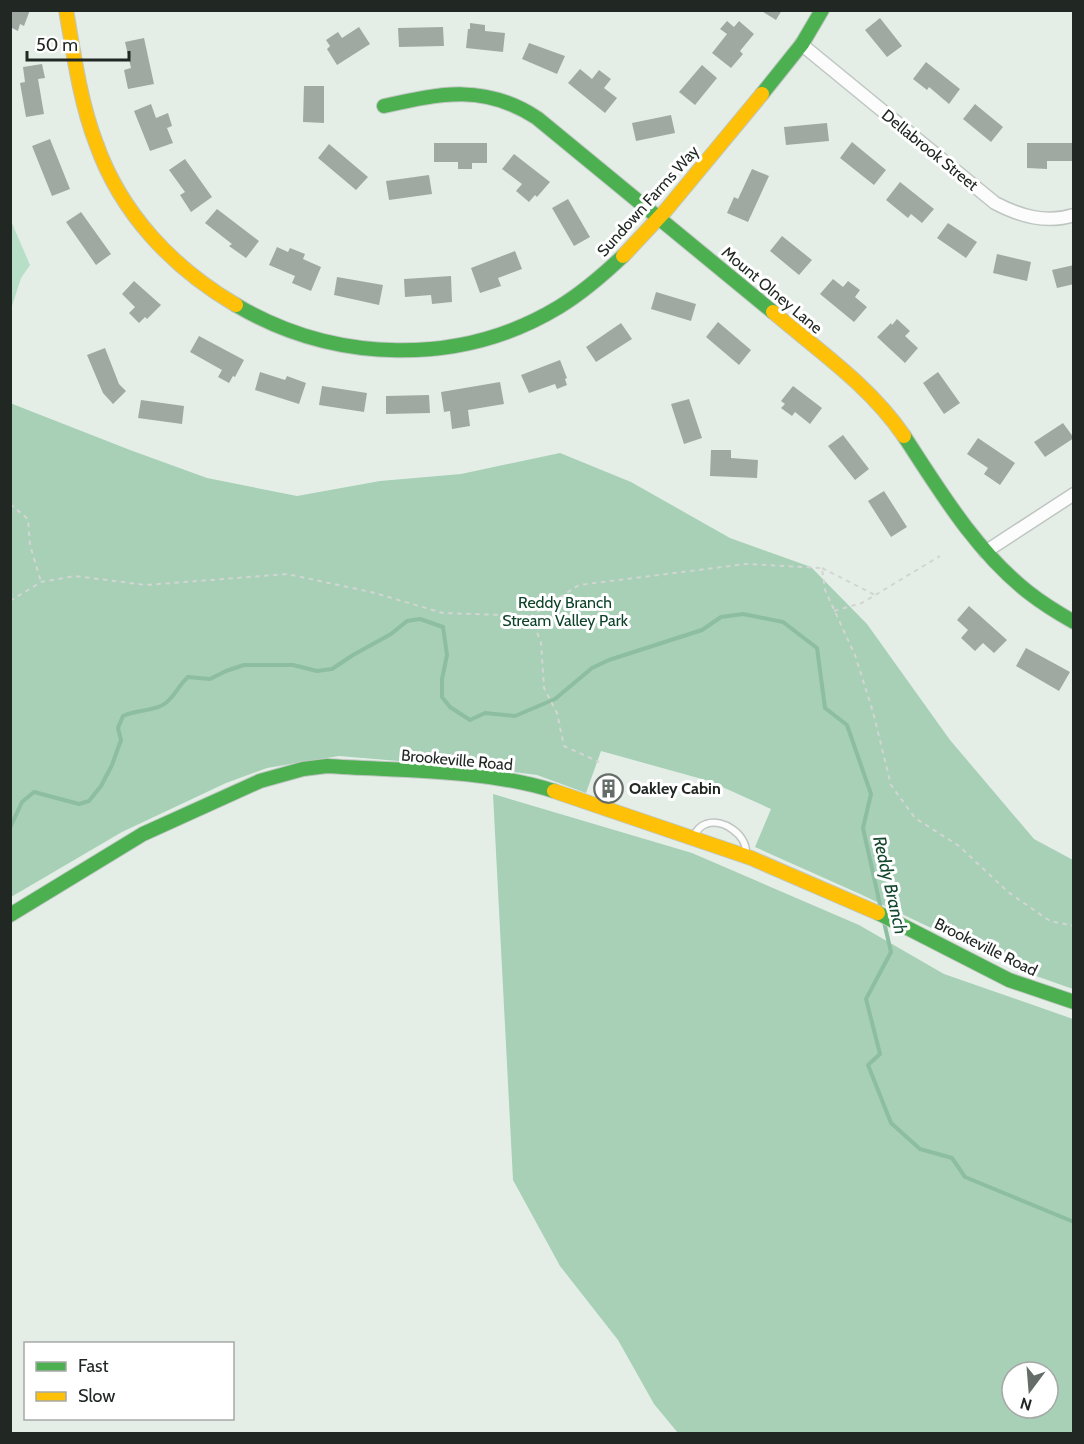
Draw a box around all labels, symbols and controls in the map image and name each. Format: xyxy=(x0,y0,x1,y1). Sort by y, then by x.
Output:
scale bar xyxy=(27,24,129,62)
text: 50 m xyxy=(36,34,78,56)
street label: Dellabrook Street xyxy=(878,105,982,195)
street label: Sundown Farms Way xyxy=(593,142,703,260)
street label: Mount Olney Lane xyxy=(718,242,826,338)
park label: Reddy Branch Stream Valley Park xyxy=(502,593,629,630)
street label: Brookeville Road xyxy=(400,746,514,774)
building icon: Oakley Cabin xyxy=(592,772,624,804)
place label: Oakley Cabin xyxy=(629,779,721,798)
water label: Reddy Branch xyxy=(868,834,912,936)
street label: Brookeville Road xyxy=(931,914,1041,980)
legend xyxy=(24,1342,234,1420)
text: Fast xyxy=(78,1355,109,1377)
north arrow xyxy=(1000,1360,1060,1420)
text: Slow xyxy=(78,1385,115,1407)
text: N xyxy=(1018,1393,1034,1415)

